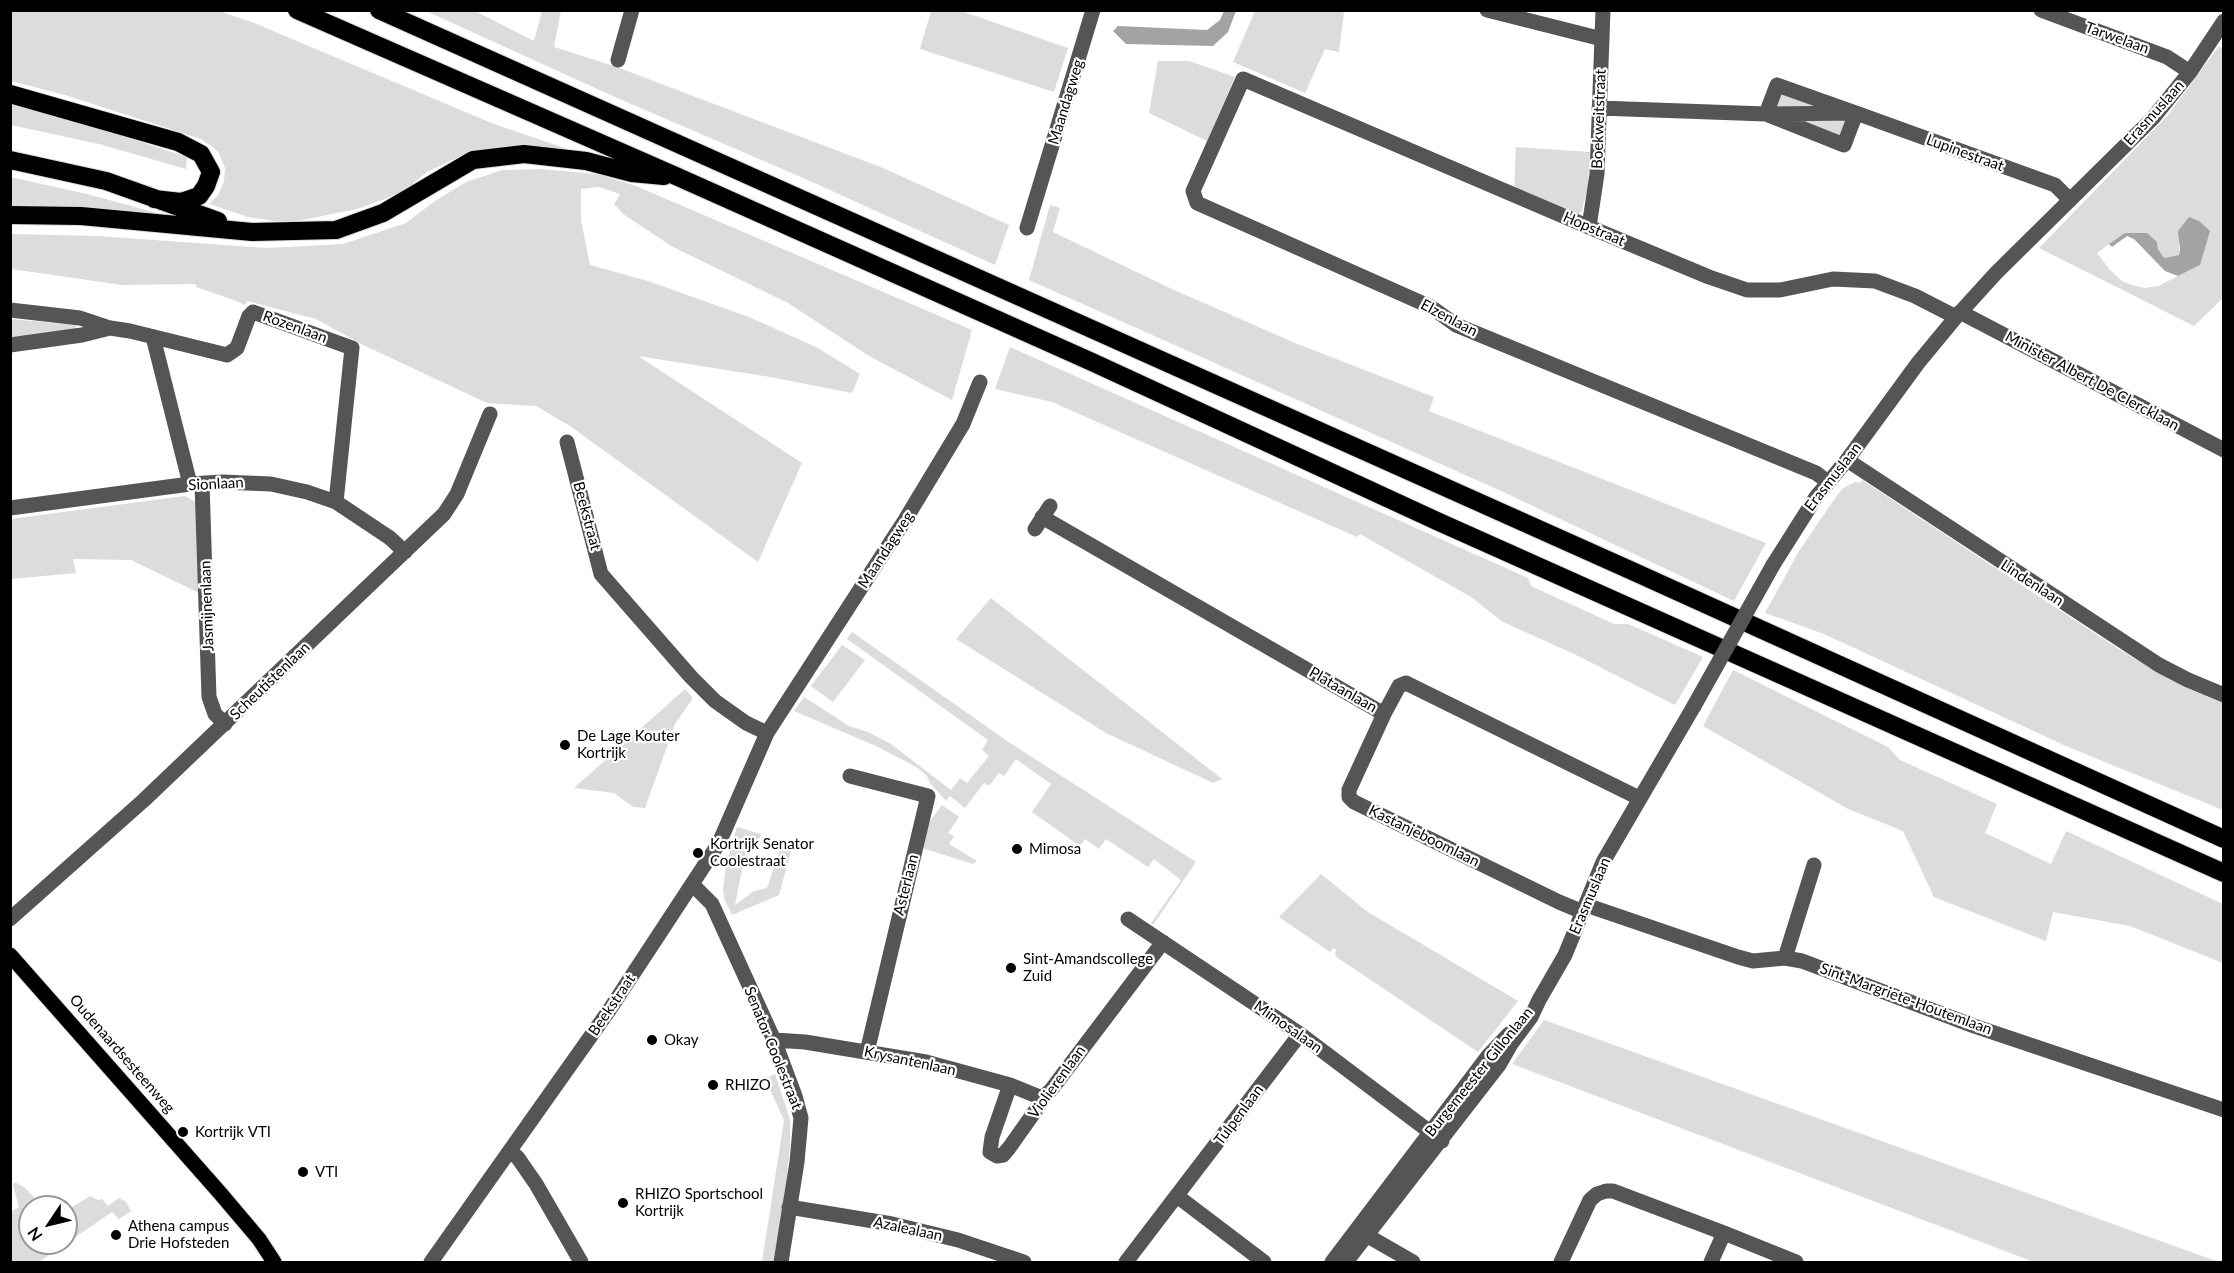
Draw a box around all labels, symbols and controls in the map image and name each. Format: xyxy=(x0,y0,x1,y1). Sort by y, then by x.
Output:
street label: Tarwelaan xyxy=(2083,18,2151,58)
street label: Maandagweg xyxy=(1045,57,1087,147)
street label: Boekweitstraat xyxy=(1588,69,1610,169)
street label: Erasmuslaan xyxy=(2120,77,2188,149)
street label: Lupinestraat xyxy=(1924,131,2006,175)
street label: Hopstraat xyxy=(1560,208,1628,250)
street label: Elzenlaan xyxy=(1417,296,1481,340)
street label: Rozenlaan xyxy=(260,307,330,347)
street label: Minister Albert De Clercklaan xyxy=(2002,327,2182,435)
street label: Erasmuslaan xyxy=(1801,439,1865,515)
street label: Sionlaan xyxy=(188,474,244,494)
street label: Beekstraat xyxy=(569,480,605,552)
street label: Maandagweg xyxy=(854,508,918,592)
street label: Lindenlaan xyxy=(1997,556,2067,610)
street label: Jasmijnenlaan xyxy=(196,560,218,652)
street label: Scheutistenlaan xyxy=(226,638,314,724)
street label: Plataanlaan xyxy=(1306,663,1380,717)
place label: De Lage Kouter Kortrijk xyxy=(577,727,680,762)
marker: De Lage Kouter Kortrijk xyxy=(558,738,572,752)
street label: Kastanjeboomlaan xyxy=(1366,801,1482,871)
place label: Kortrijk Senator Coolestraat xyxy=(710,835,814,870)
place label: Mimosa xyxy=(1029,840,1081,858)
marker: Mimosa xyxy=(1010,842,1024,856)
marker: Kortrijk Senator Coolestraat xyxy=(691,846,705,860)
street label: Asterlaan xyxy=(890,853,922,917)
street label: Erasmuslaan xyxy=(1566,855,1614,937)
place label: Sint-Amandscollege Zuid xyxy=(1023,950,1153,985)
street label: Sint-Margriete-Houtemlaan xyxy=(1818,960,1994,1038)
marker: Sint-Amandscollege Zuid xyxy=(1004,961,1018,975)
street label: Beekstraat xyxy=(585,971,639,1039)
street label: Senator Coolestraat xyxy=(740,984,806,1112)
street label: Oudenaardsesteenweg xyxy=(66,991,178,1117)
street label: Mimosalaan xyxy=(1250,997,1326,1057)
street label: Burgemeester Gillonlaan xyxy=(1421,1004,1537,1140)
place label: Okay xyxy=(664,1031,698,1049)
marker: Okay xyxy=(645,1033,659,1047)
street label: Krysantenlaan xyxy=(862,1042,958,1080)
street label: Violierenlaan xyxy=(1025,1042,1089,1122)
place label: RHIZO xyxy=(725,1076,771,1094)
marker: RHIZO xyxy=(706,1078,720,1092)
street label: Tulpenlaan xyxy=(1211,1081,1267,1149)
place label: Kortrijk VTI xyxy=(195,1123,271,1141)
marker: Kortrijk VTI xyxy=(176,1125,190,1139)
place label: VTI xyxy=(315,1163,338,1181)
marker: VTI xyxy=(296,1165,310,1179)
place label: RHIZO Sportschool Kortrijk xyxy=(635,1185,763,1220)
north arrow xyxy=(18,1195,78,1255)
marker: RHIZO Sportschool Kortrijk xyxy=(616,1196,630,1210)
street label: Azalealaan xyxy=(872,1213,944,1245)
place label: Athena campus Drie Hofsteden xyxy=(128,1217,229,1252)
text: N xyxy=(23,1224,46,1245)
marker: Athena campus Drie Hofsteden xyxy=(109,1228,123,1242)

